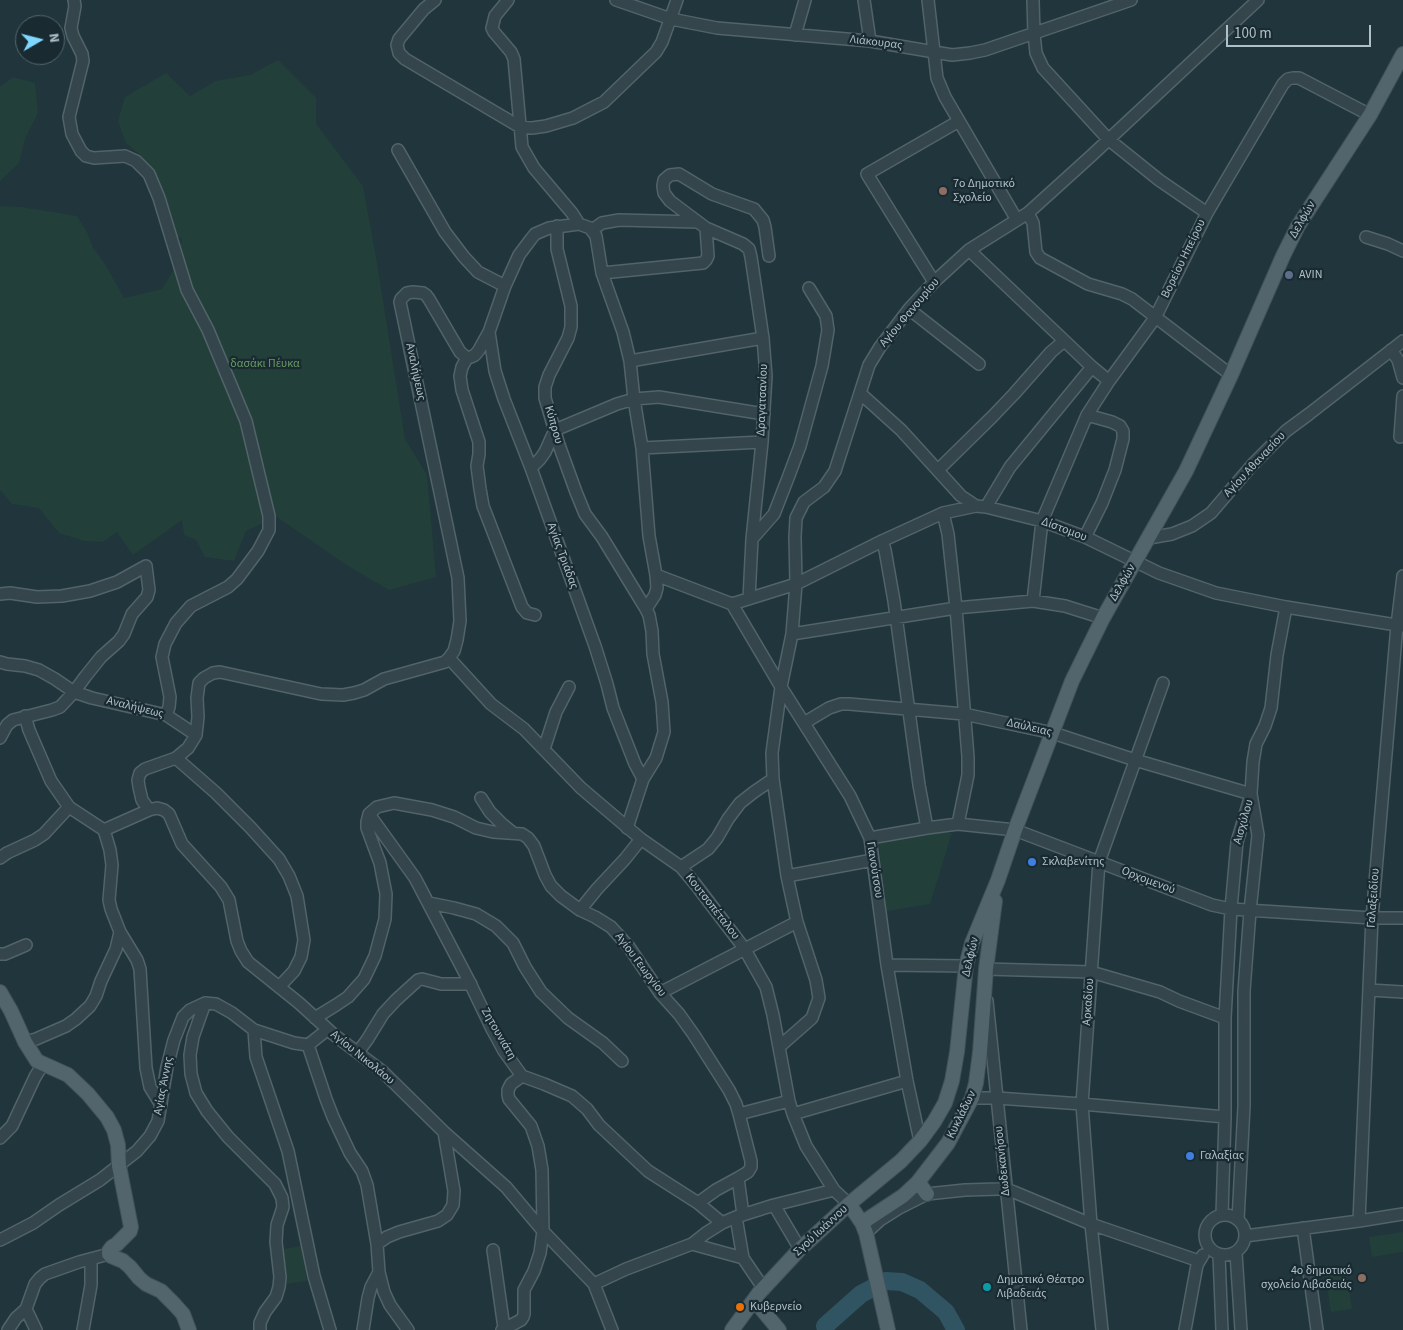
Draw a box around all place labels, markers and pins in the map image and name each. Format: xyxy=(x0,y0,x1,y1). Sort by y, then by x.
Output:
place label: 7ο Δημοτικό Σχολείο xyxy=(953,177,1015,205)
marker: 7ο Δημοτικό Σχολείο xyxy=(937,185,949,197)
place label: AVIN xyxy=(1299,268,1322,282)
marker: AVIN xyxy=(1283,269,1295,281)
place label: Σκλαβενίτης xyxy=(1042,855,1105,869)
marker: Σκλαβενίτης xyxy=(1026,856,1038,868)
place label: Γαλαξίας xyxy=(1200,1149,1244,1163)
marker: Γαλαξίας xyxy=(1184,1150,1196,1162)
place label: 4ο δημοτικό σχολείο Λιβαδειάς xyxy=(1261,1264,1352,1292)
marker: 4ο δημοτικό σχολείο Λιβαδειάς xyxy=(1356,1272,1368,1284)
place label: Δημοτικό Θέατρο Λιβαδειάς xyxy=(997,1273,1085,1301)
marker: Δημοτικό Θέατρο Λιβαδειάς xyxy=(981,1281,993,1293)
place label: Κυβερνείο xyxy=(750,1300,802,1314)
marker: Κυβερνείο xyxy=(734,1301,746,1313)

